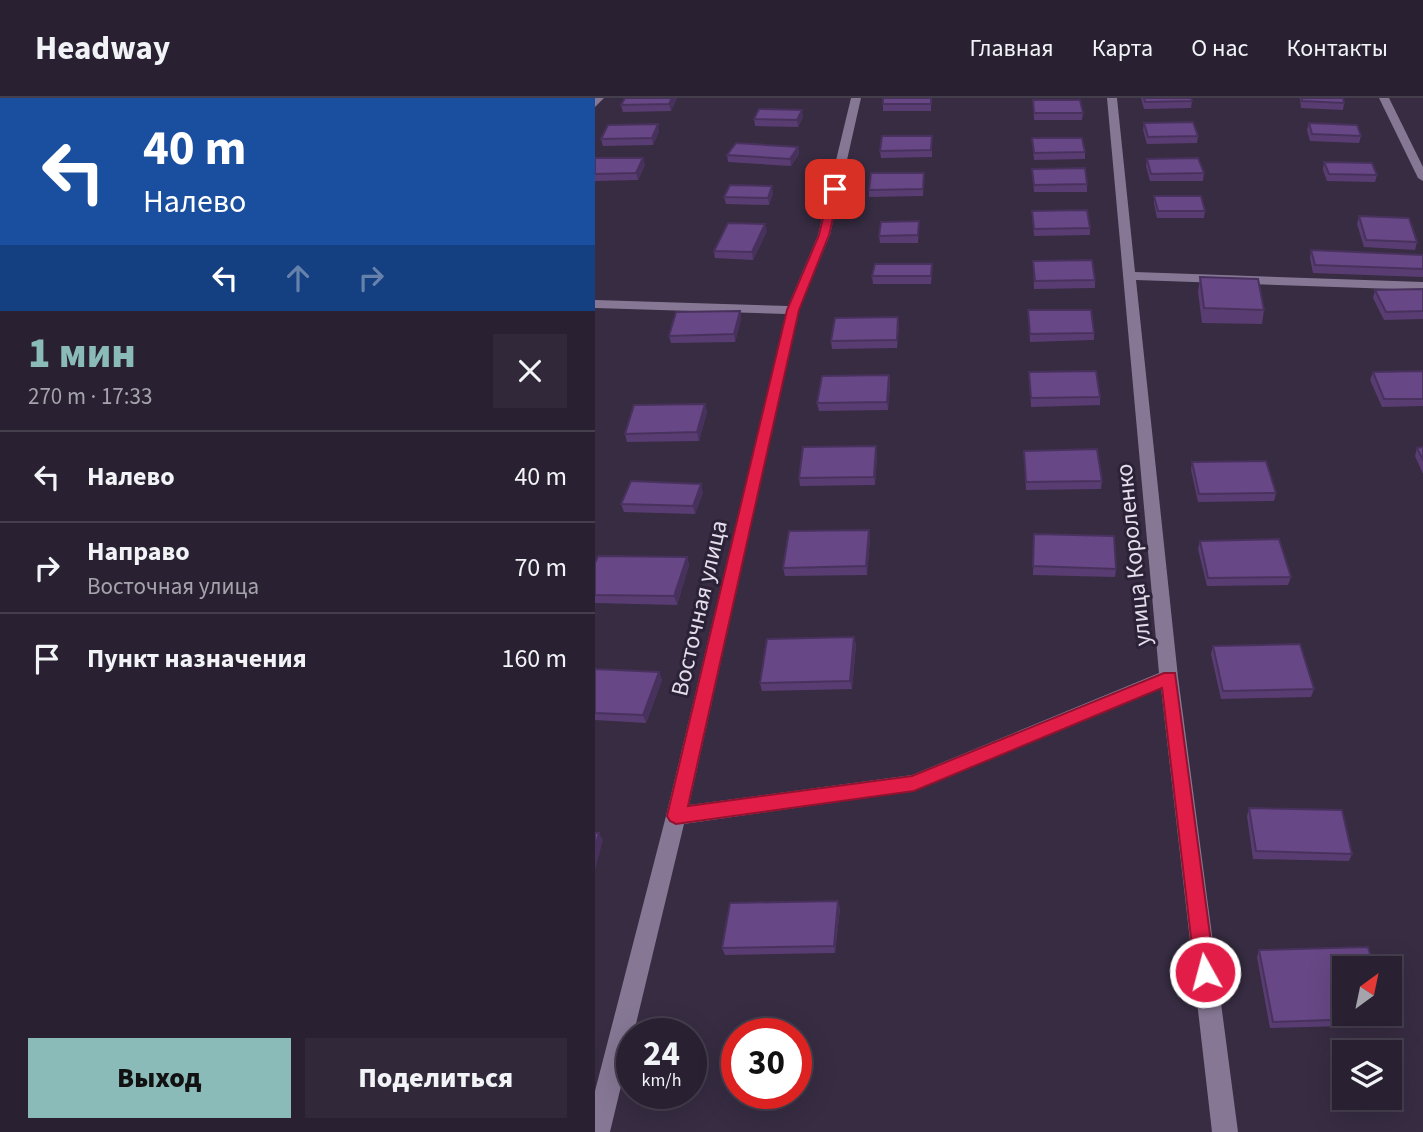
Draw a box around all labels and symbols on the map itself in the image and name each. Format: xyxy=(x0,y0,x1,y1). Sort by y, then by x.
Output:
pin xyxy=(805,159,865,219)
street label: улица Короленко xyxy=(1107,462,1160,648)
street label: Восточная улица xyxy=(662,517,737,699)
position arrow xyxy=(1168,935,1242,1009)
north arrow xyxy=(1332,956,1402,1026)
speed limit sign: 30 xyxy=(721,1018,812,1109)

